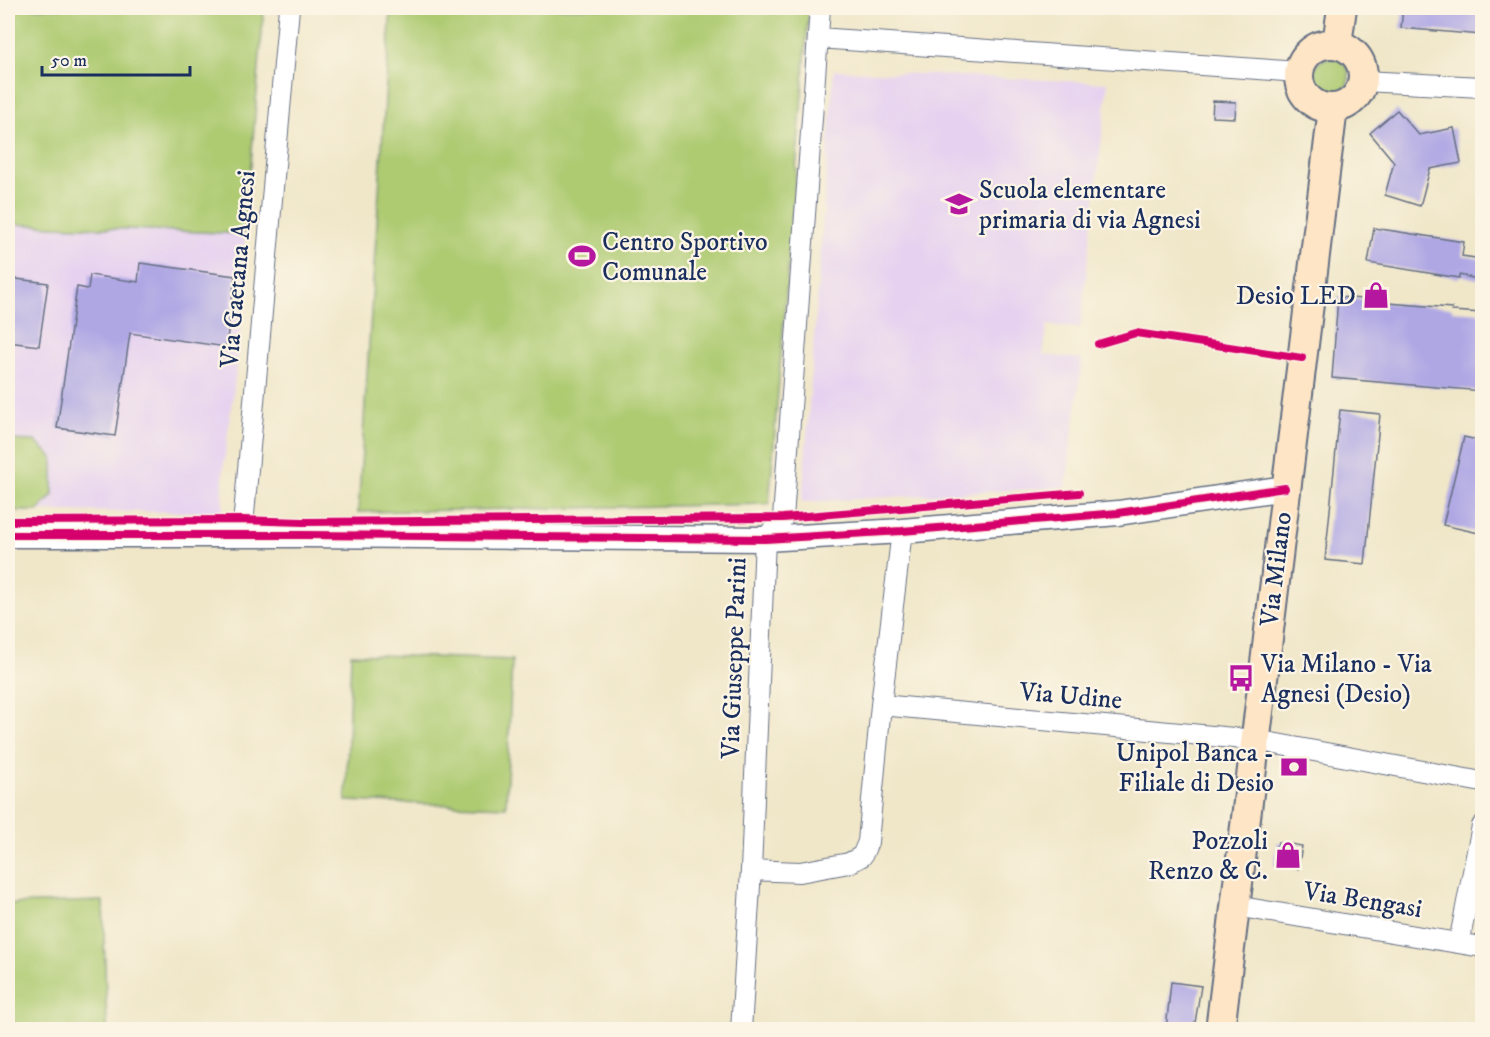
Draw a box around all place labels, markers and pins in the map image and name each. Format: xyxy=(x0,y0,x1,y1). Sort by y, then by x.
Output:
place label: Scuola elementare primaria di via Agnesi xyxy=(978,174,1201,237)
school or university icon: Scuola elementare primaria di via Agnesi xyxy=(944,189,974,219)
place label: Centro Sportivo Comunale xyxy=(602,226,768,289)
sports icon: Centro Sportivo Comunale xyxy=(567,241,597,271)
place label: Desio LED xyxy=(1236,280,1356,313)
shop icon: Desio LED xyxy=(1361,280,1391,310)
place label: Via Milano - Via Agnesi (Desio) xyxy=(1260,648,1432,711)
bus stop icon: Via Milano - Via Agnesi (Desio) xyxy=(1226,663,1256,693)
place label: Unipol Banca - Filiale di Desio xyxy=(1116,737,1274,800)
bank icon: Unipol Banca - Filiale di Desio xyxy=(1279,752,1309,782)
place label: Pozzoli Renzo & C. xyxy=(1148,825,1268,888)
shop icon: Pozzoli Renzo & C. xyxy=(1273,840,1303,870)

